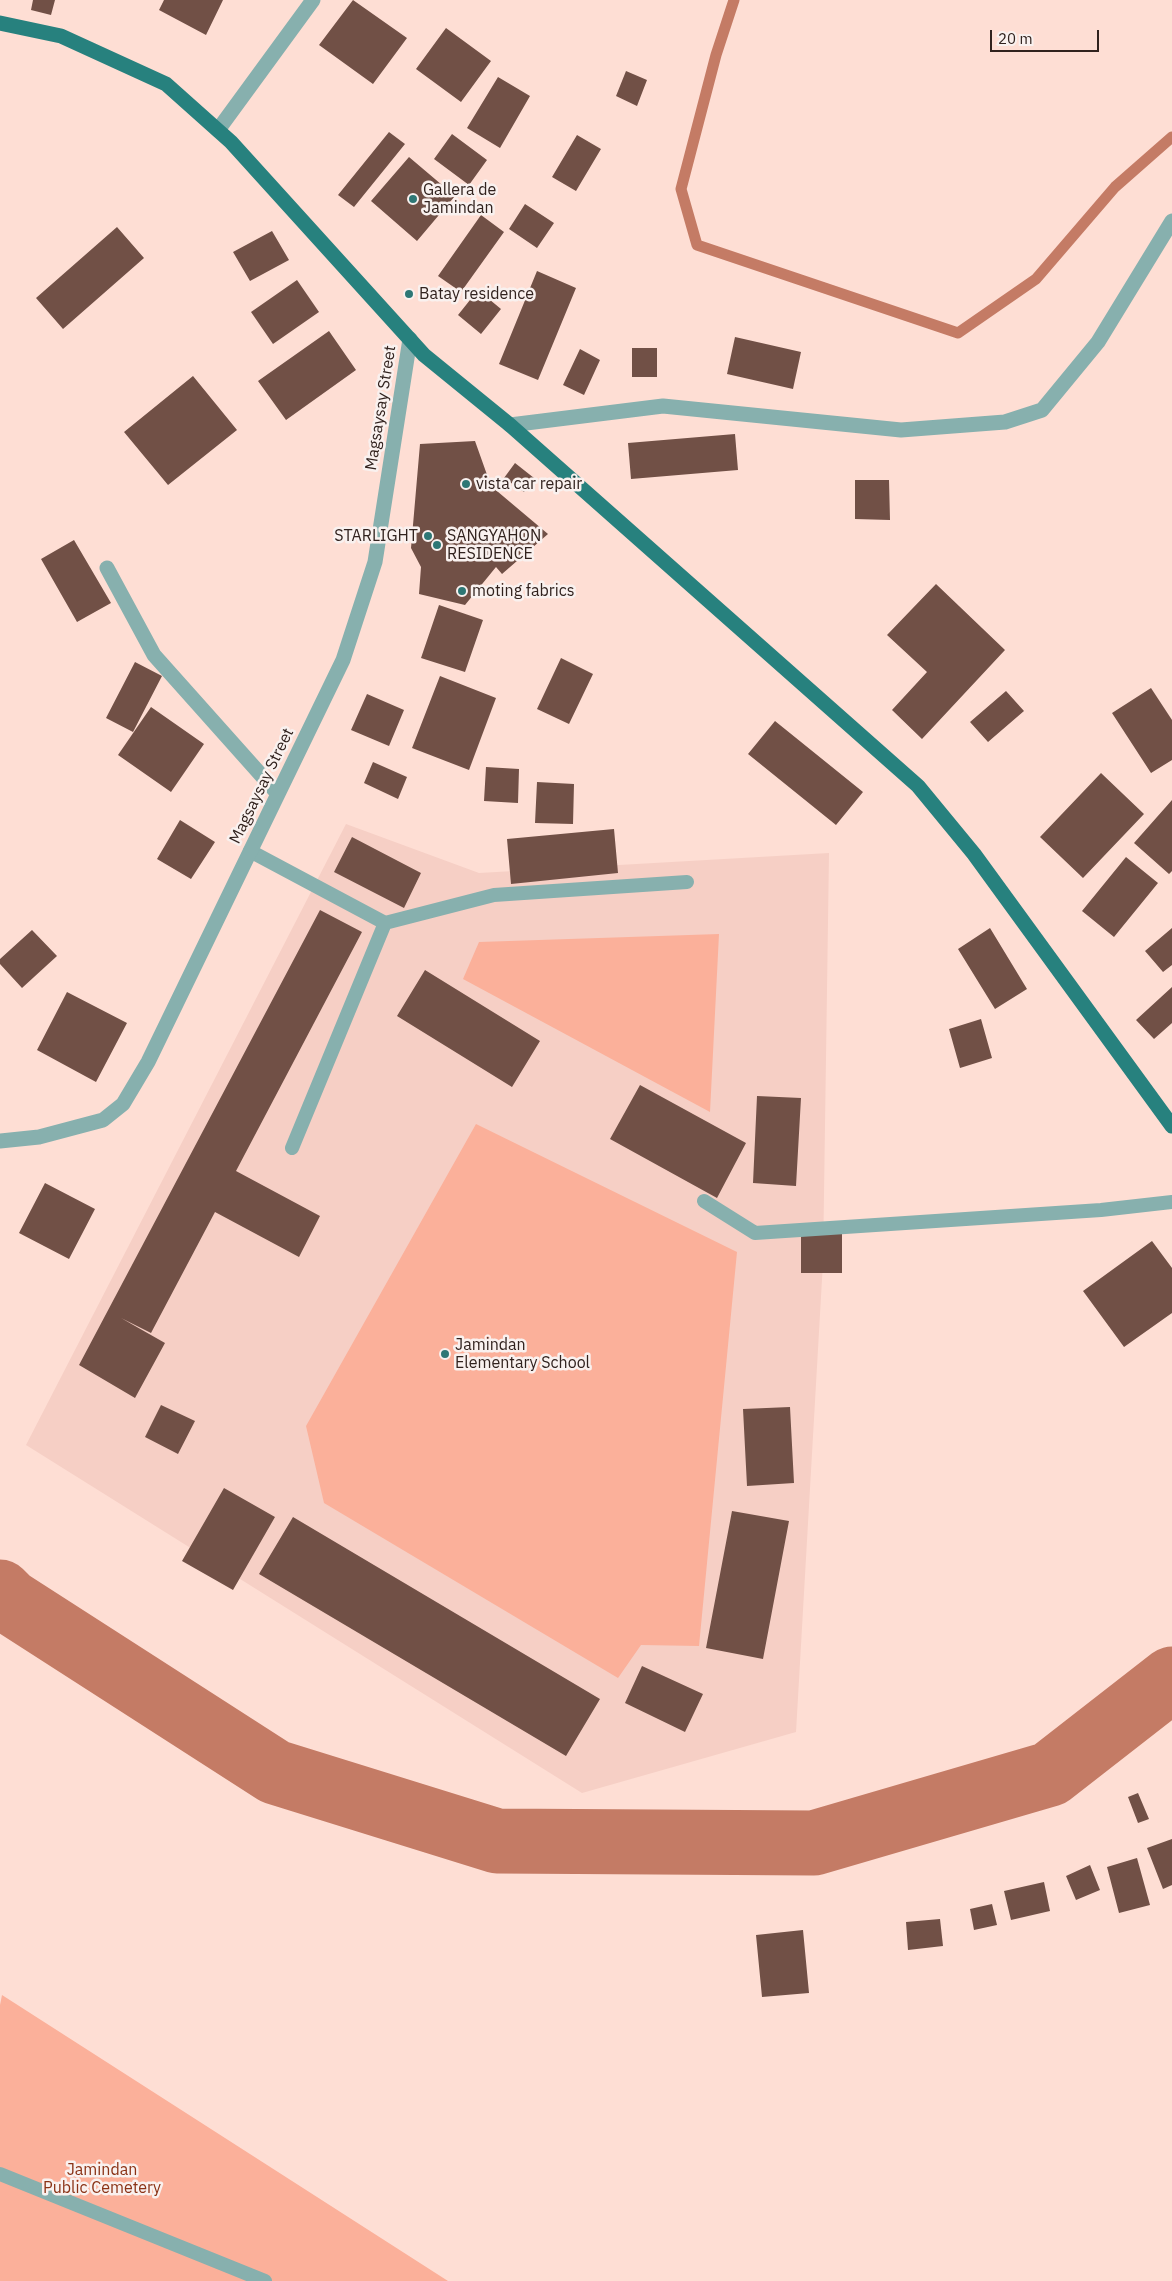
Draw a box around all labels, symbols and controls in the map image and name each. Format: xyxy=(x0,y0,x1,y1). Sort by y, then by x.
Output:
scale bar xyxy=(992,20,1101,52)
text: 20 m xyxy=(998,29,1033,48)
place label: Gallera de Jamindan xyxy=(423,180,496,218)
marker: Gallera de Jamindan xyxy=(407,193,419,205)
place label: Batay residence xyxy=(419,284,534,304)
marker: Batay residence xyxy=(403,288,415,300)
street label: Magsaysay Street xyxy=(362,344,400,472)
place label: vista car repair xyxy=(476,474,582,494)
marker: vista car repair xyxy=(460,478,472,490)
place label: STARLIGHT xyxy=(334,526,418,546)
place label: SANGYAHON RESIDENCE xyxy=(447,526,541,564)
marker: STARLIGHT xyxy=(422,530,434,542)
marker: SANGYAHON RESIDENCE xyxy=(431,539,443,551)
place label: moting fabrics xyxy=(472,581,575,601)
marker: moting fabrics xyxy=(456,585,468,597)
street label: Magsaysay Street xyxy=(226,725,298,847)
place label: Jamindan Elementary School xyxy=(455,1335,590,1373)
marker: Jamindan Elementary School xyxy=(439,1348,451,1360)
park label: Jamindan Public Cemetery xyxy=(43,2160,161,2198)

